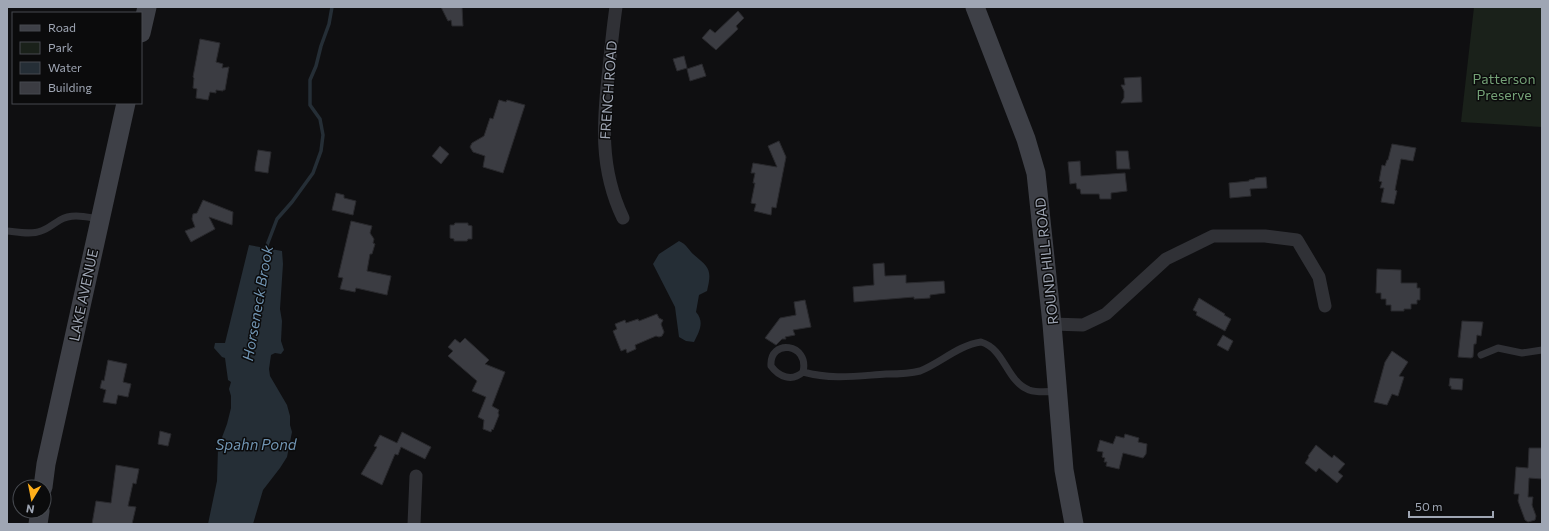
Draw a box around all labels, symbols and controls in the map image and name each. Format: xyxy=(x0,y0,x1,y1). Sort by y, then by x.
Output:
legend xyxy=(12,12,142,104)
text: Road xyxy=(48,20,76,34)
text: Park xyxy=(48,40,74,54)
street label: FRENCH ROAD xyxy=(596,40,620,140)
text: Water xyxy=(48,60,82,74)
park label: Patterson Preserve xyxy=(1473,70,1535,103)
text: Building xyxy=(48,80,92,94)
street label: ROUND HILL ROAD xyxy=(1031,197,1061,325)
water label: Horseneck Brook xyxy=(238,243,276,362)
street label: LAKE AVENUE xyxy=(65,247,101,343)
water label: Spahn Pond xyxy=(216,435,298,453)
north arrow xyxy=(12,479,52,519)
scale bar xyxy=(1409,493,1493,519)
text: 50 m xyxy=(1415,499,1443,513)
text: N xyxy=(25,502,35,516)

